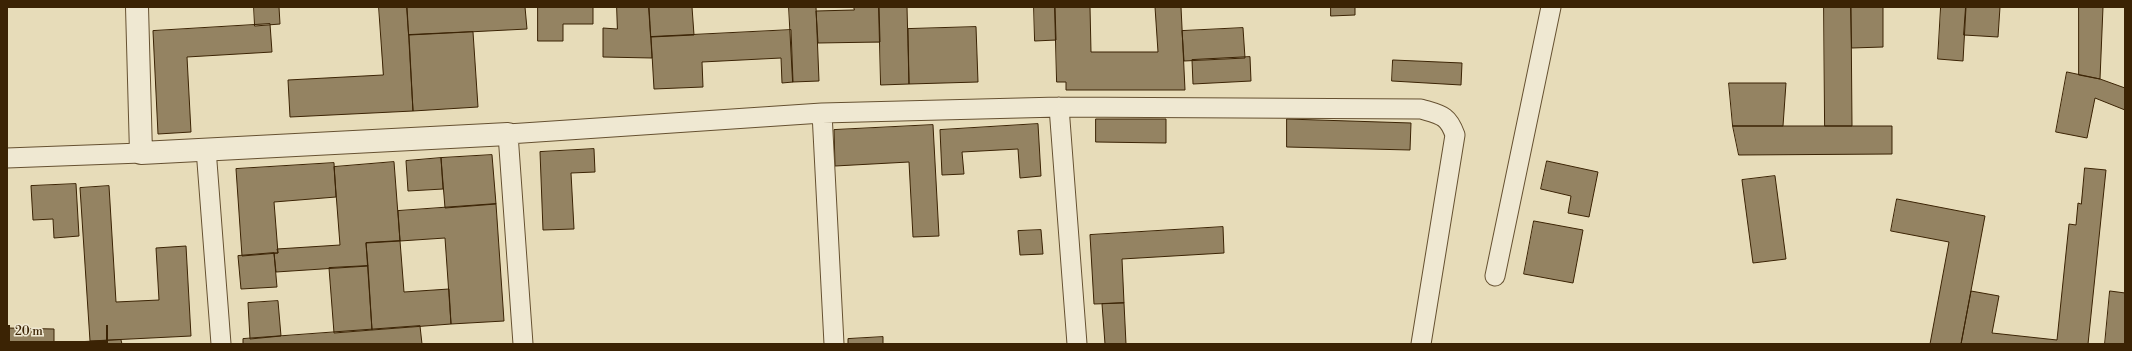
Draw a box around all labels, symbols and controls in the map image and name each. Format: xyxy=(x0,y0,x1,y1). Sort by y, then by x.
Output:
scale bar xyxy=(10,317,110,343)
text: 20 m xyxy=(15,324,43,339)

